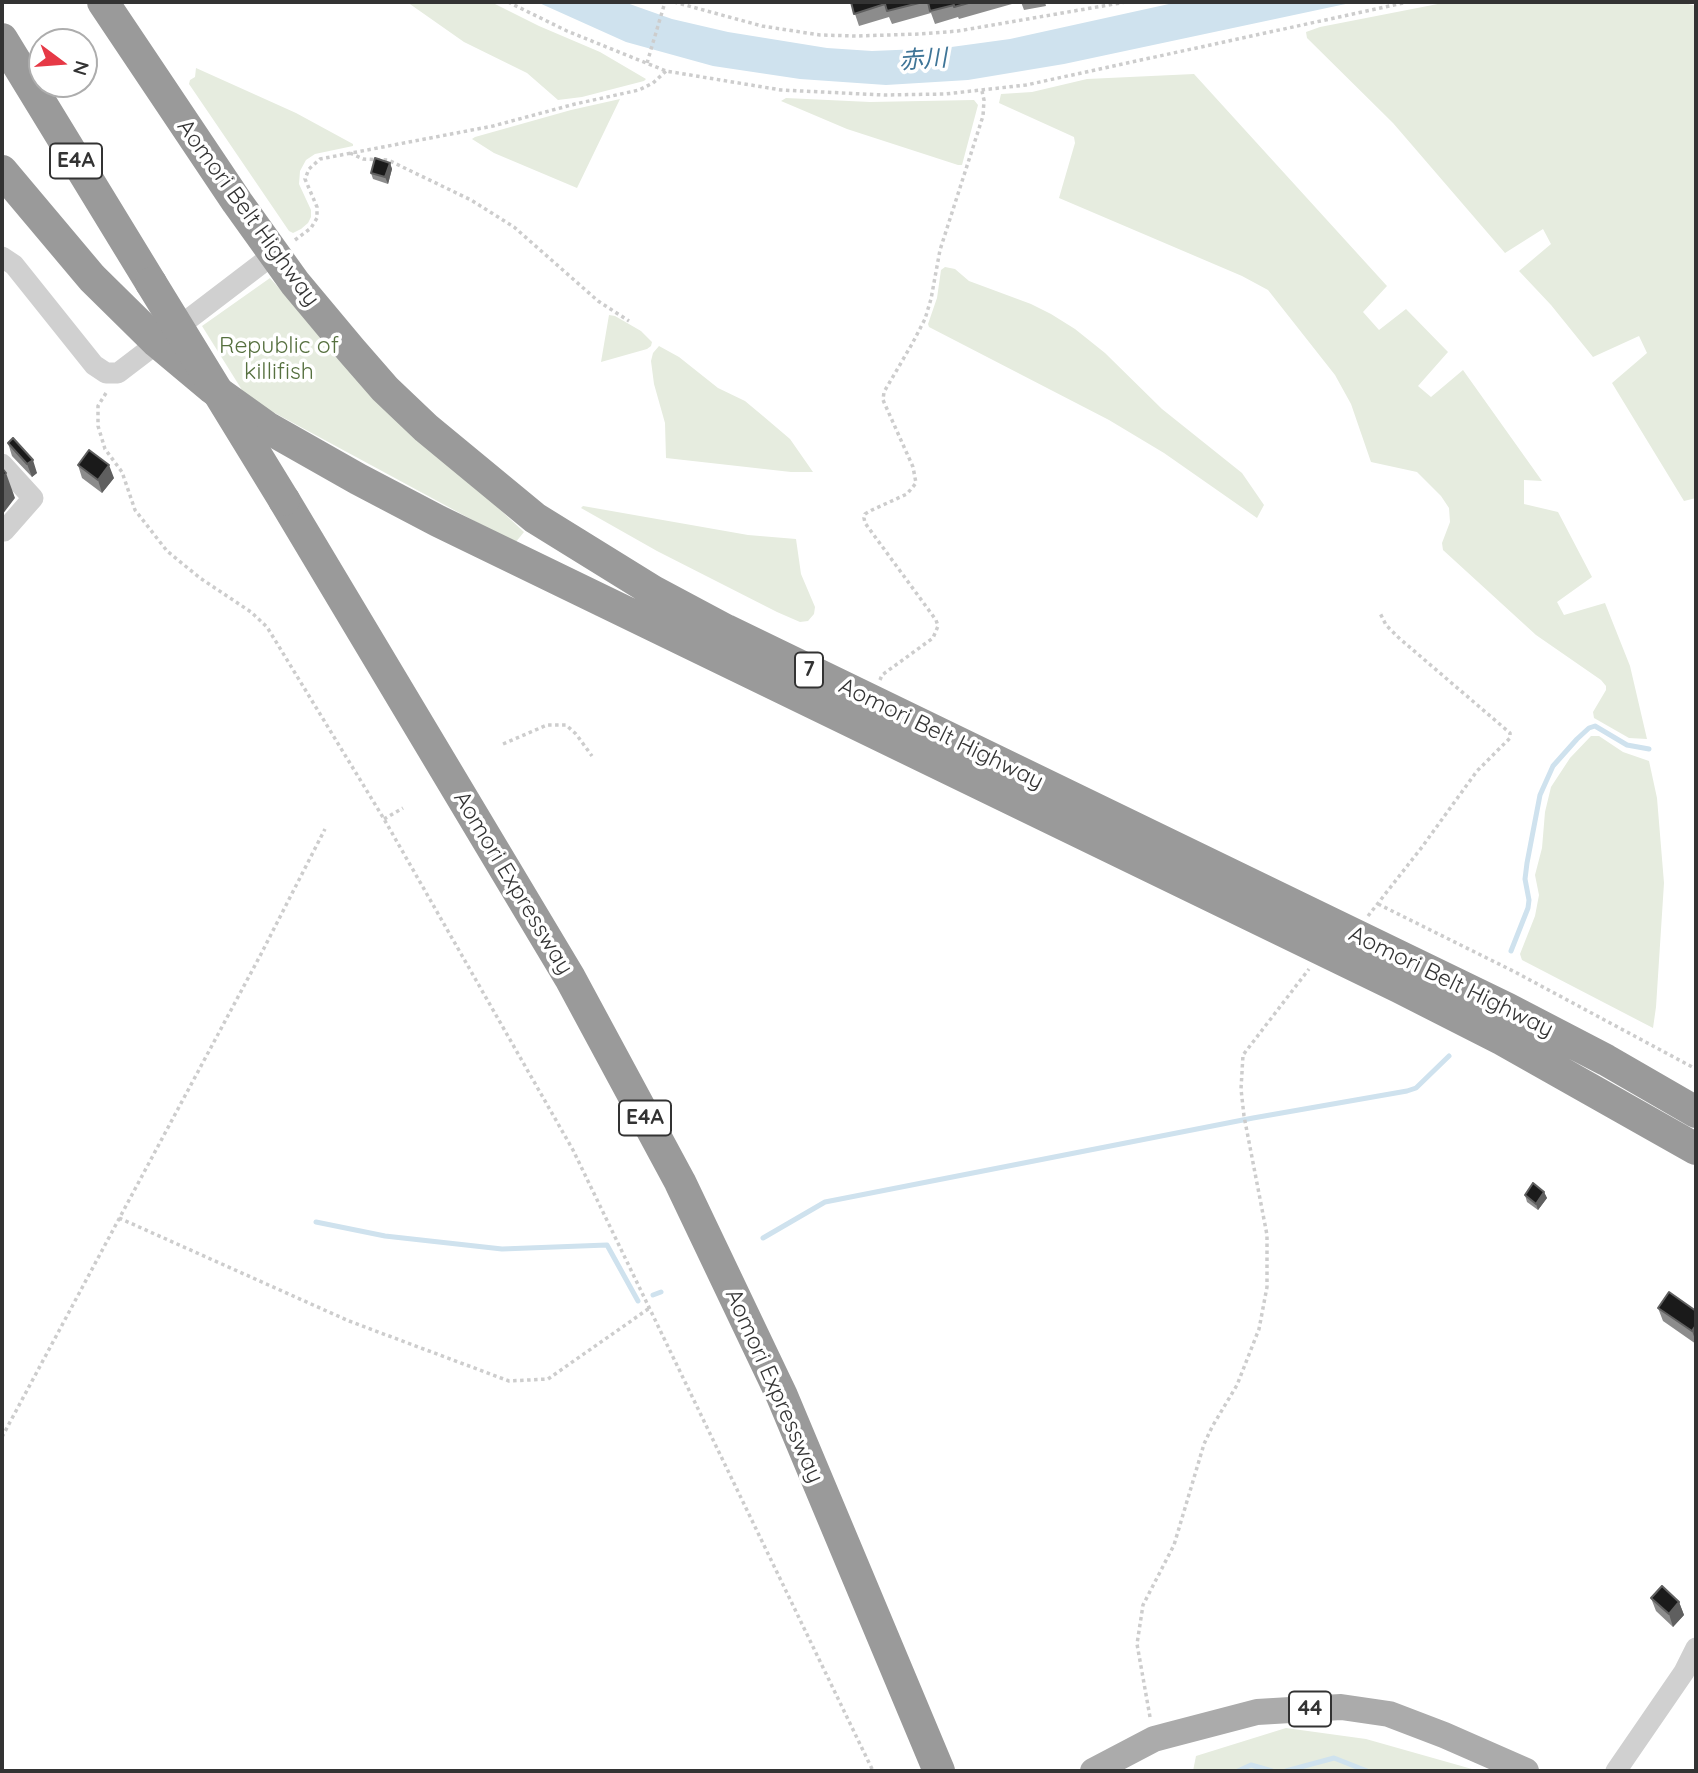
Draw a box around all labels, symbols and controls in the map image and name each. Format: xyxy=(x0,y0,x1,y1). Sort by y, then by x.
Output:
north arrow xyxy=(28,28,98,98)
water label: 赤川 xyxy=(898,44,948,76)
text: N xyxy=(68,58,95,78)
street label: Aomori Belt Highway xyxy=(171,114,325,312)
road number: E4A xyxy=(50,144,102,178)
park label: Republic of killifish xyxy=(219,332,339,386)
road number: 7 xyxy=(795,652,823,688)
street label: Aomori Belt Highway xyxy=(834,672,1048,796)
street label: Aomori Expressway xyxy=(447,786,579,980)
street label: Aomori Belt Highway xyxy=(1344,920,1558,1044)
road number: E4A xyxy=(619,1100,671,1136)
street label: Aomori Expressway xyxy=(719,1285,829,1487)
road number: 44 xyxy=(1289,1692,1331,1726)

